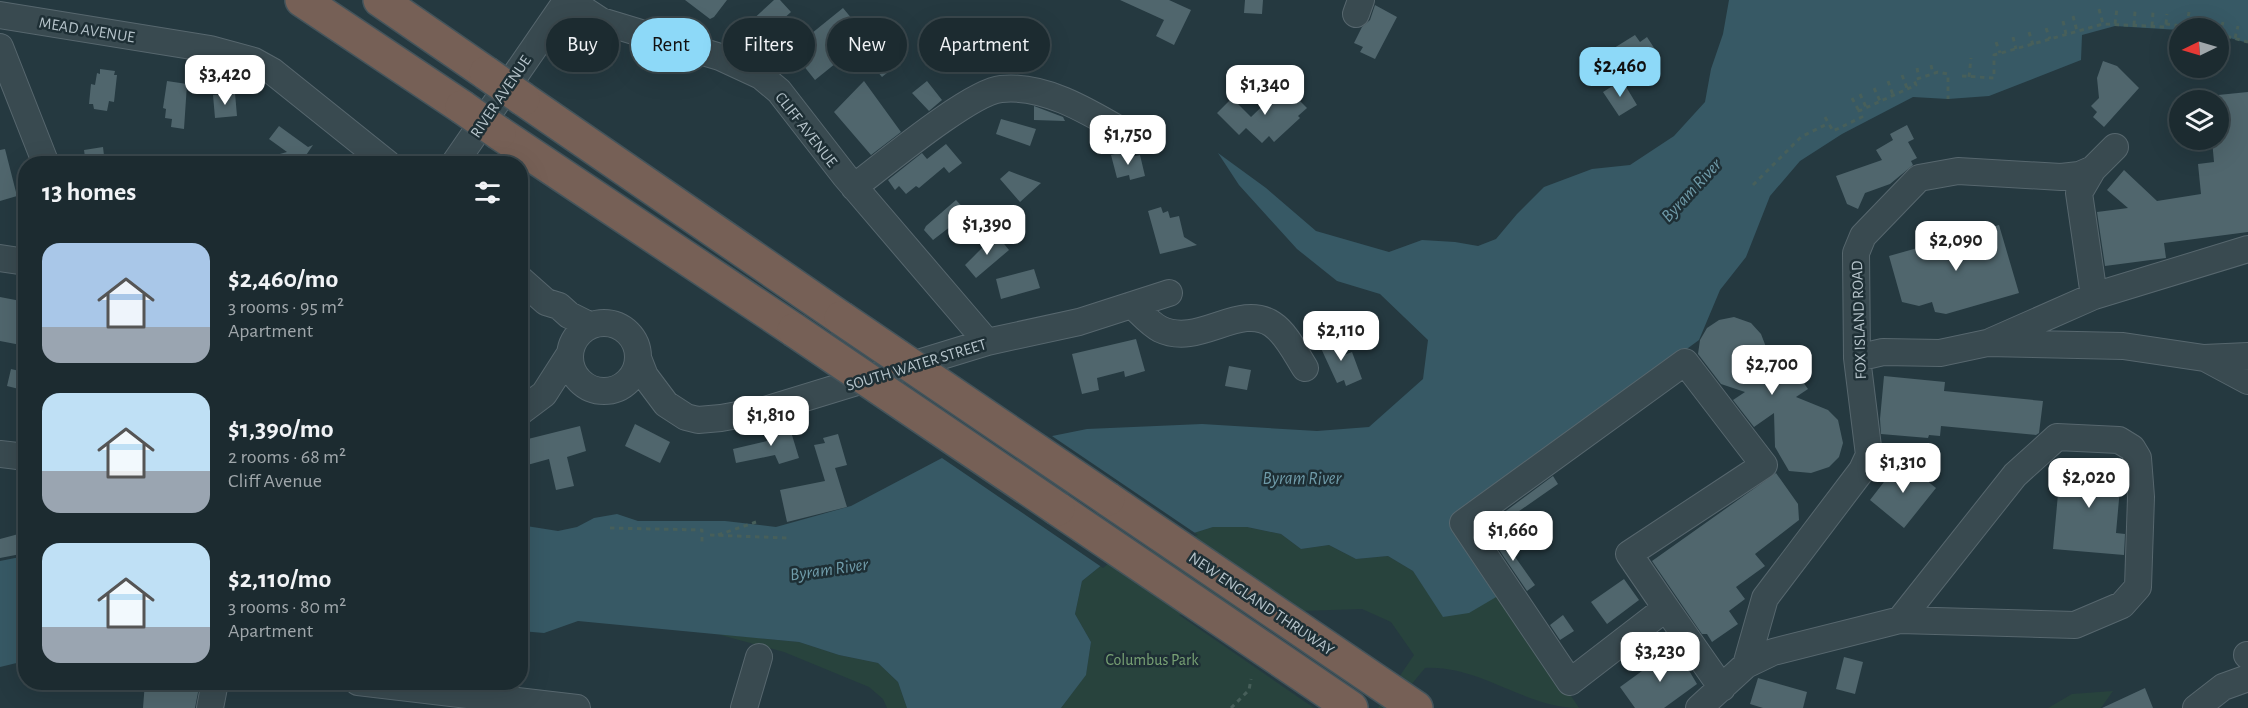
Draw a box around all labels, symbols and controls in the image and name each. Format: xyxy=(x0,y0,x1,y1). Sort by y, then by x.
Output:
street label: MEAD AVENUE xyxy=(38,15,136,46)
chip: Buy xyxy=(546,18,619,72)
chip: Rent xyxy=(631,18,711,72)
chip: Filters xyxy=(723,18,815,72)
chip: New xyxy=(827,18,907,72)
chip: Apartment xyxy=(919,18,1050,72)
north arrow xyxy=(2169,18,2229,78)
map controls xyxy=(2169,18,2229,150)
pin: $2,460 xyxy=(1571,47,1669,98)
street label: RIVER AVENUE xyxy=(468,52,534,141)
pin: $3,420 xyxy=(176,55,274,106)
text: $2,460 xyxy=(1593,56,1647,76)
text: $3,420 xyxy=(199,64,251,84)
pin: $1,340 xyxy=(1216,65,1314,116)
text: $1,340 xyxy=(1240,74,1290,94)
street label: CLIFF AVENUE xyxy=(772,89,840,170)
button: layers xyxy=(2169,90,2229,150)
pin: $1,750 xyxy=(1079,115,1177,166)
text: $1,750 xyxy=(1104,124,1152,144)
water label: Byram River xyxy=(1658,155,1726,226)
icon: filters xyxy=(471,176,504,209)
text: 13 homes xyxy=(42,179,136,205)
pin: $1,390 xyxy=(938,205,1036,256)
text: $1,390 xyxy=(962,214,1012,234)
pin: $2,090 xyxy=(1907,221,2005,272)
text: $2,090 xyxy=(1929,230,1983,250)
street label: FOX ISLAND ROAD xyxy=(1849,260,1869,380)
text: $2,460/mo xyxy=(228,266,338,292)
icon: home xyxy=(90,267,162,339)
text: 3 rooms · 95 m² xyxy=(228,297,344,317)
pin: $2,110 xyxy=(1292,311,1390,362)
text: $2,110 xyxy=(1317,320,1365,340)
text: Apartment xyxy=(228,321,313,341)
street label: SOUTH WATER STREET xyxy=(844,336,989,394)
pin: $2,700 xyxy=(1723,345,1821,396)
text: $2,700 xyxy=(1746,354,1798,374)
pin: $1,810 xyxy=(722,396,820,447)
text: $1,810 xyxy=(747,405,795,425)
text: $1,390/mo xyxy=(228,416,334,442)
icon: home xyxy=(90,417,162,489)
pin: $1,310 xyxy=(1854,443,1952,494)
text: 2 rooms · 68 m² xyxy=(228,447,346,467)
text: $1,310 xyxy=(1879,452,1927,472)
pin: $2,020 xyxy=(2040,458,2138,509)
text: $2,020 xyxy=(2062,467,2116,487)
water label: Byram River xyxy=(1263,470,1343,488)
text: Cliff Avenue xyxy=(228,471,322,491)
pin: $1,660 xyxy=(1464,511,1562,562)
text: $1,660 xyxy=(1488,520,1538,540)
street label: NEW ENGLAND THRUWAY xyxy=(1186,549,1337,659)
water label: Byram River xyxy=(789,555,871,584)
text: $2,110/mo xyxy=(228,566,331,592)
icon: home xyxy=(90,567,162,639)
text: 3 rooms · 80 m² xyxy=(228,597,346,617)
text: Apartment xyxy=(228,621,313,641)
pin: $3,230 xyxy=(1611,632,1709,683)
text: $3,230 xyxy=(1635,641,1685,661)
park label: Columbus Park xyxy=(1105,652,1199,668)

